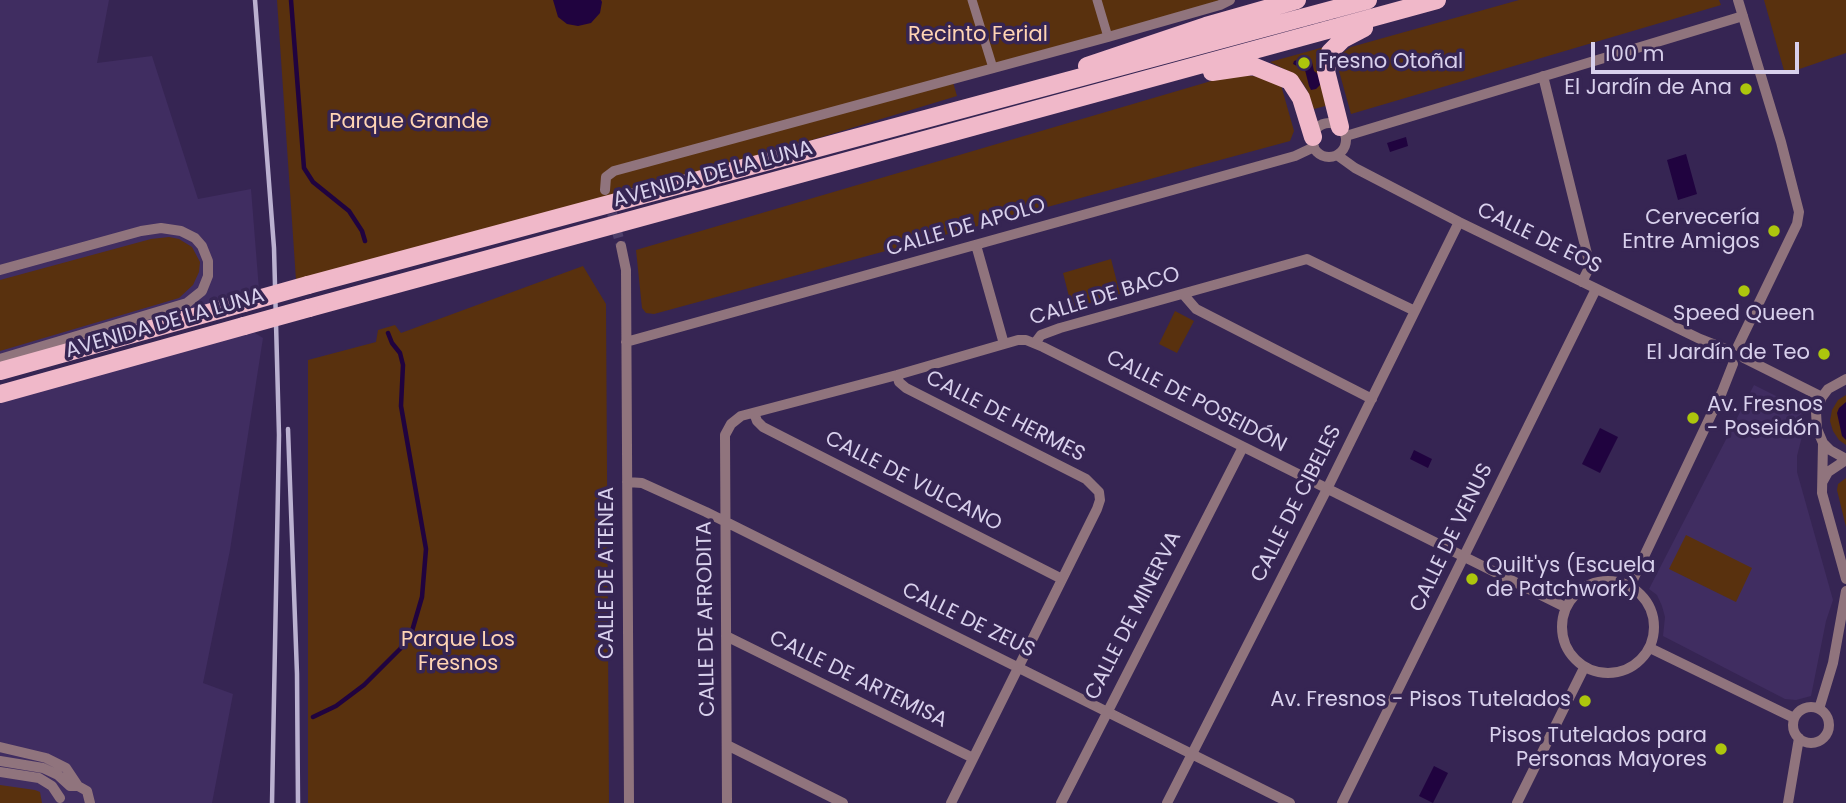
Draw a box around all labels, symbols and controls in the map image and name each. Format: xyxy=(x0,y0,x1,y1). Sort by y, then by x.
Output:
park label: Recinto Ferial xyxy=(908,23,1048,49)
scale bar xyxy=(1594,28,1802,72)
text: 100 m xyxy=(1604,39,1664,68)
place label: Fresno Otoñal xyxy=(1318,50,1463,76)
marker: Fresno Otoñal xyxy=(1296,55,1312,71)
place label: El Jardín de Ana xyxy=(1564,76,1732,102)
marker: El Jardín de Ana xyxy=(1738,81,1754,97)
park label: Parque Grande xyxy=(329,110,489,136)
street label: AVENIDA DE LA LUNA xyxy=(610,136,816,214)
street label: CALLE DE APOLO xyxy=(883,193,1049,263)
street label: CALLE DE EOS xyxy=(1472,198,1606,280)
place label: Cervecería Entre Amigos xyxy=(1622,206,1760,256)
marker: Cervecería Entre Amigos xyxy=(1766,223,1782,239)
street label: CALLE DE BACO xyxy=(1027,262,1183,332)
marker: Speed Queen xyxy=(1736,283,1752,299)
street label: AVENIDA DE LA LUNA xyxy=(63,284,267,364)
place label: Speed Queen xyxy=(1673,302,1815,328)
place label: El Jardín de Teo xyxy=(1646,341,1810,367)
street label: CALLE DE POSEIDÓN xyxy=(1102,346,1290,458)
marker: El Jardín de Teo xyxy=(1816,346,1832,362)
street label: CALLE DE HERMES xyxy=(921,366,1089,468)
place label: Av. Fresnos - Poseidón xyxy=(1707,393,1823,443)
marker: Av. Fresnos - Poseidón xyxy=(1685,410,1701,426)
street label: CALLE DE CIBELES xyxy=(1246,421,1348,587)
street label: CALLE DE VULCANO xyxy=(820,426,1006,538)
street label: CALLE DE VENUS xyxy=(1405,460,1499,616)
street label: CALLE DE ATENEA xyxy=(595,487,621,659)
street label: CALLE DE AFRODITA xyxy=(693,521,721,717)
street label: CALLE DE MINERVA xyxy=(1081,527,1187,705)
place label: Quilt'ys (Escuela de Patchwork) xyxy=(1486,554,1656,604)
marker: Quilt'ys (Escuela de Patchwork) xyxy=(1464,571,1480,587)
street label: CALLE DE ZEUS xyxy=(897,578,1039,664)
street label: CALLE DE ARTEMISA xyxy=(765,626,951,734)
park label: Parque Los Fresnos xyxy=(401,628,515,678)
place label: Av. Fresnos - Pisos Tutelados xyxy=(1270,688,1571,714)
marker: Av. Fresnos - Pisos Tutelados xyxy=(1577,693,1593,709)
place label: Pisos Tutelados para Personas Mayores xyxy=(1489,724,1707,774)
marker: Pisos Tutelados para Personas Mayores xyxy=(1713,741,1729,757)

